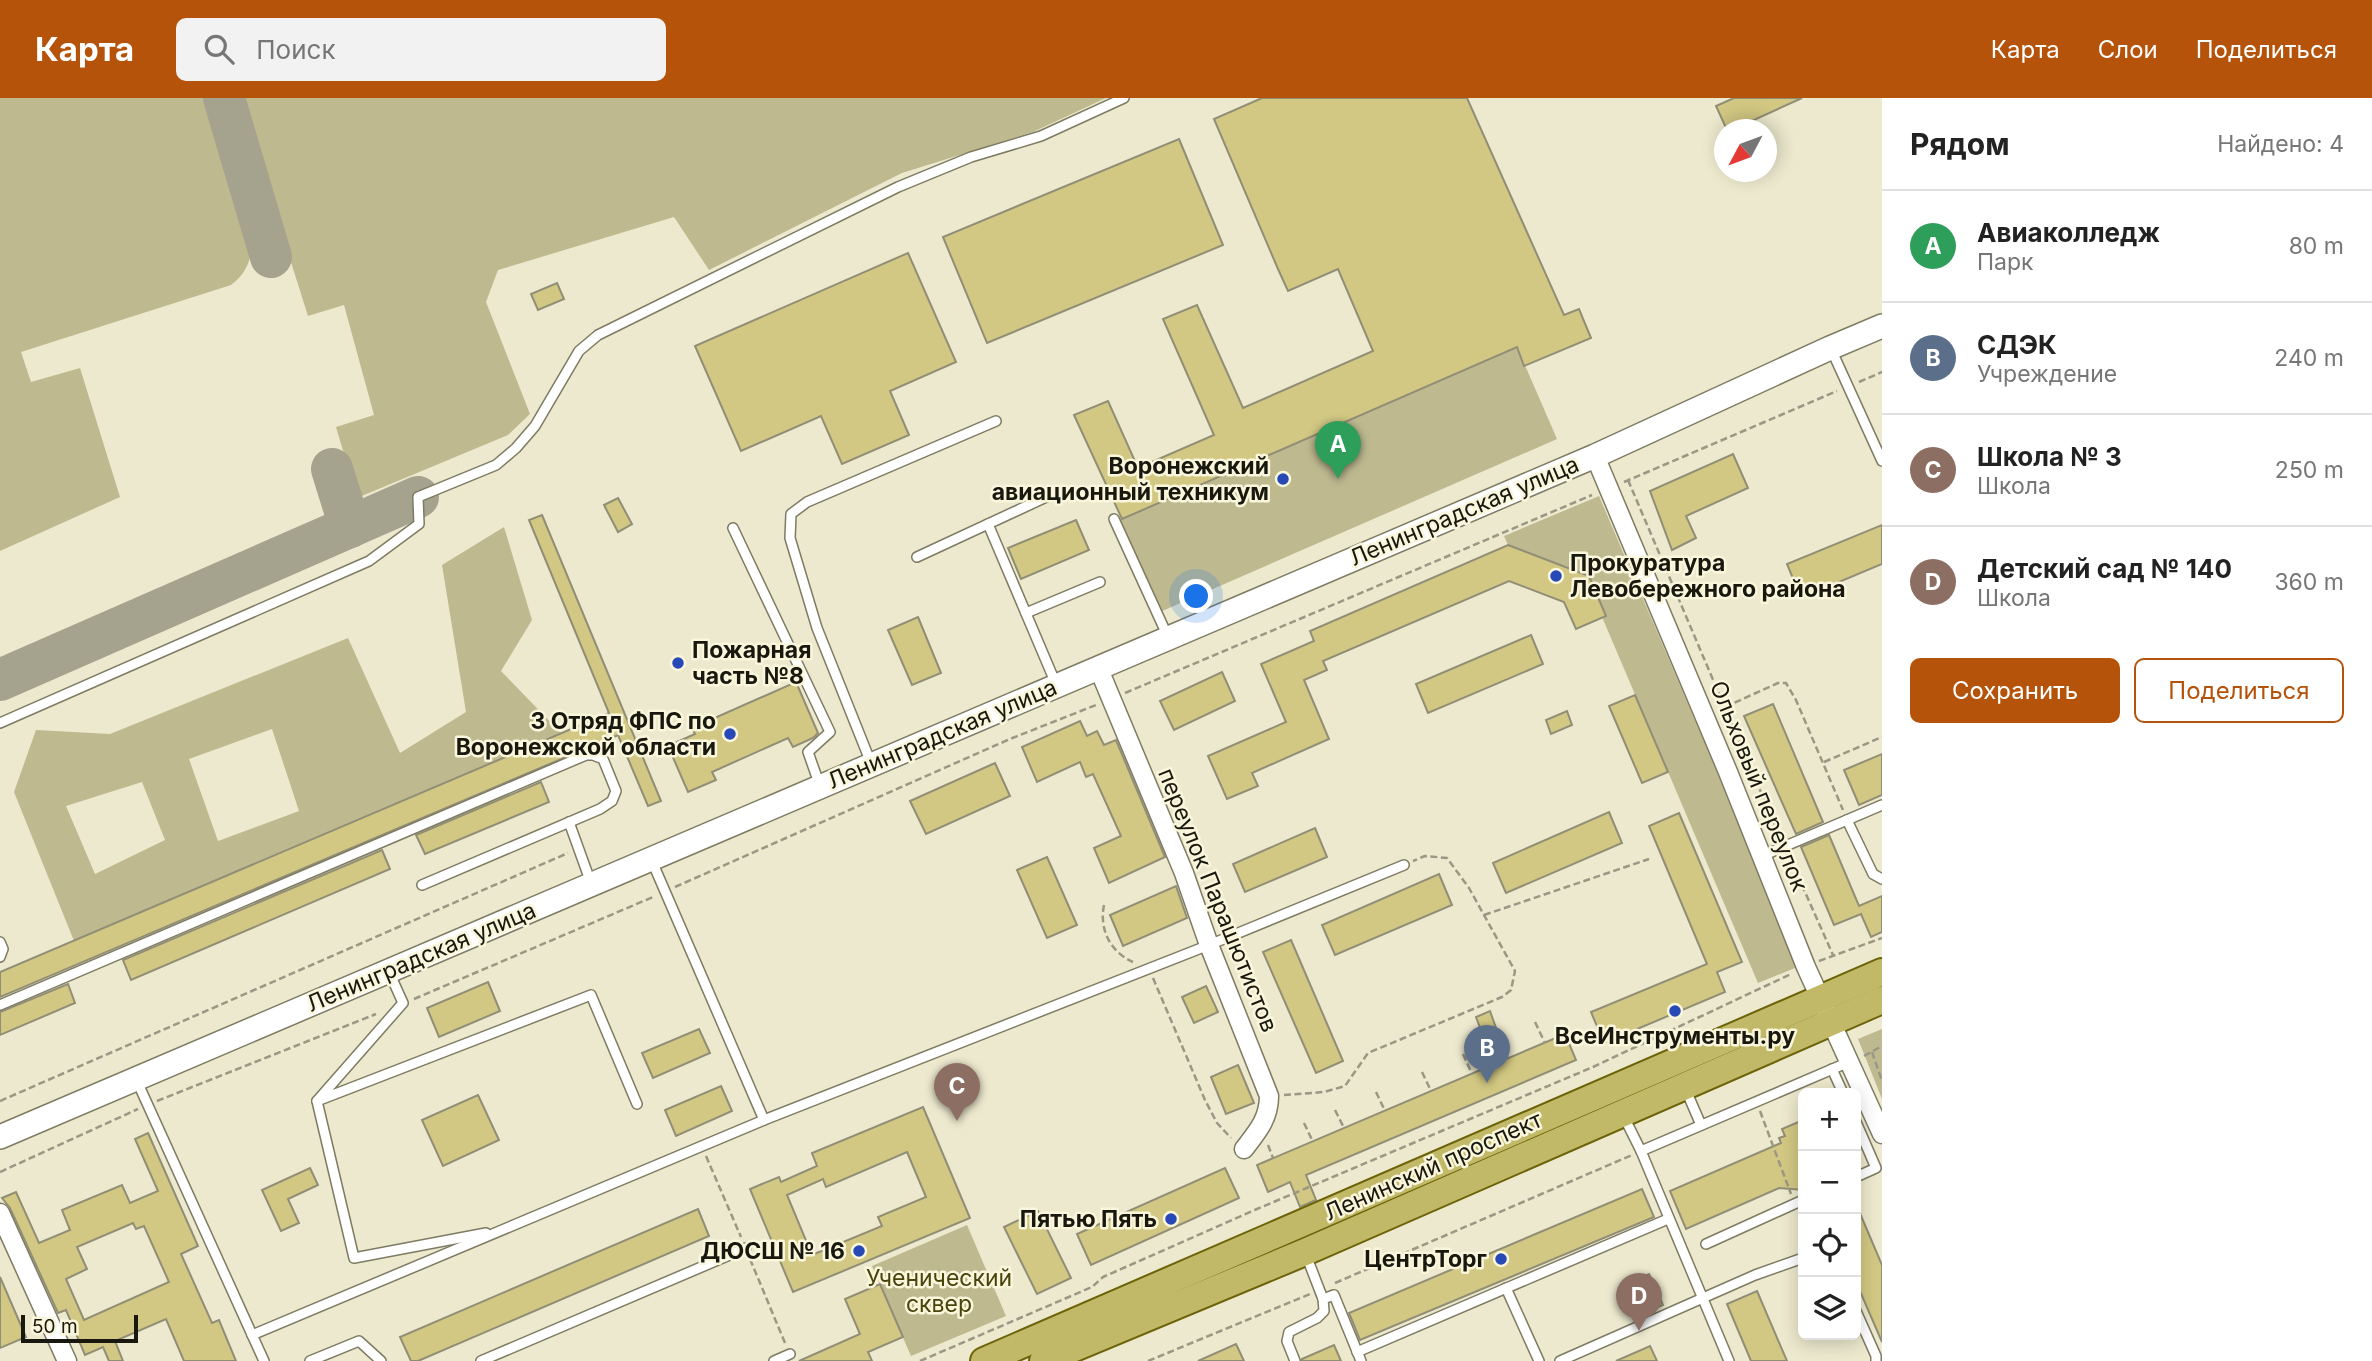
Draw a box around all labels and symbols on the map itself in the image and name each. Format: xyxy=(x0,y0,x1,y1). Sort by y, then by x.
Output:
north arrow xyxy=(1714,119,1777,182)
pin: A xyxy=(1315,421,1361,479)
street label: Ленинградская улица xyxy=(1345,450,1583,572)
place label: Воронежский авиационный техникум xyxy=(992,452,1269,506)
marker: Воронежский авиационный техникум xyxy=(1275,471,1291,487)
place label: Прокуратура Левобережного района xyxy=(1570,549,1846,603)
marker: Прокуратура Левобережного района xyxy=(1548,568,1564,584)
your location xyxy=(1179,579,1213,613)
place label: Пожарная часть №8 xyxy=(692,636,811,690)
marker: Пожарная часть №8 xyxy=(670,655,686,671)
street label: Ленинградская улица xyxy=(823,673,1061,795)
street label: Ольховый переулок xyxy=(1704,677,1814,896)
place label: 3 Отряд ФПС по Воронежской области xyxy=(456,707,716,761)
marker: 3 Отряд ФПС по Воронежской области xyxy=(722,726,738,742)
street label: переулок Парашютистов xyxy=(1152,764,1284,1036)
street label: Ленинградская улица xyxy=(302,896,540,1018)
marker: ВсеИнструменты.ру xyxy=(1667,1003,1683,1019)
place label: ВсеИнструменты.ру xyxy=(1555,1022,1795,1050)
pin: B xyxy=(1464,1025,1510,1083)
pin: C xyxy=(934,1063,980,1121)
street label: Ленинский проспект xyxy=(1320,1105,1546,1227)
place label: Пятью Пять xyxy=(1020,1205,1157,1233)
marker: Пятью Пять xyxy=(1163,1211,1179,1227)
place label: ДЮСШ № 16 xyxy=(700,1237,845,1265)
marker: ДЮСШ № 16 xyxy=(851,1243,867,1259)
place label: ЦентрТорг xyxy=(1364,1245,1487,1273)
marker: ЦентрТорг xyxy=(1493,1251,1509,1267)
park label: Ученический сквер xyxy=(866,1264,1012,1318)
pin: D xyxy=(1616,1273,1662,1331)
scale bar xyxy=(21,1312,138,1344)

